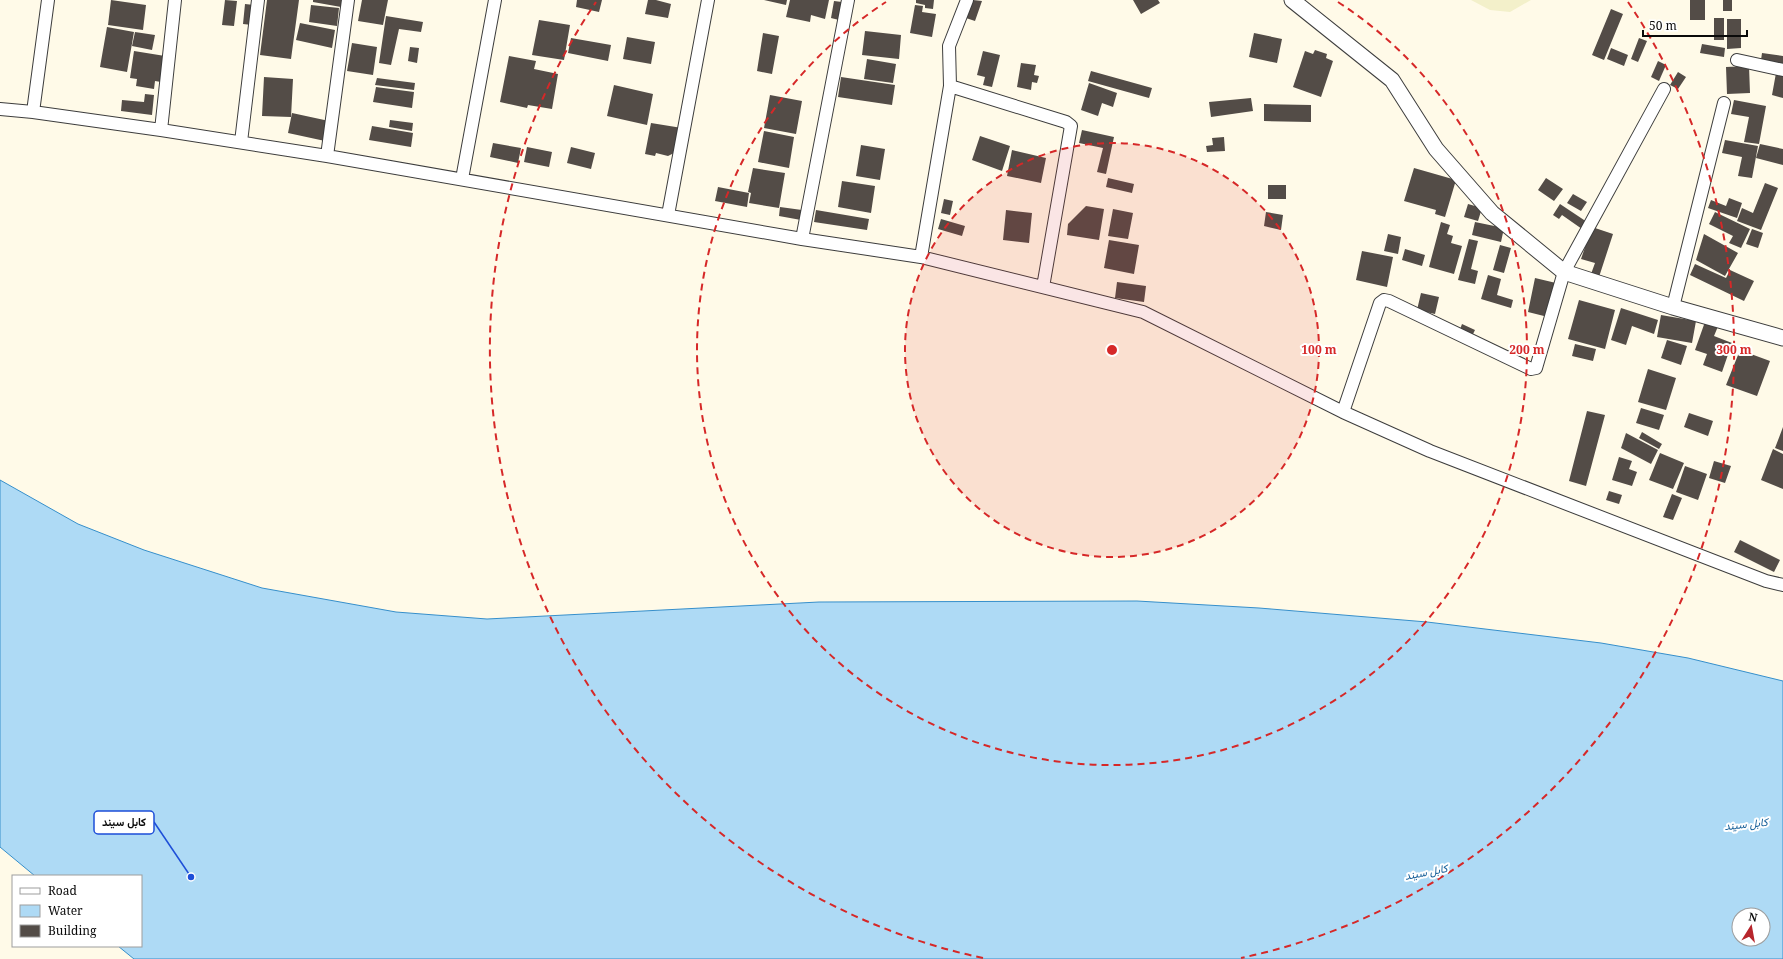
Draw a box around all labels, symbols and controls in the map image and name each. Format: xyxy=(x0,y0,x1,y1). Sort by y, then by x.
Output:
scale bar xyxy=(1643,12,1747,38)
text: 50 m xyxy=(1649,17,1677,34)
text: 100 m xyxy=(1301,341,1337,358)
text: 200 m xyxy=(1509,341,1545,358)
text: 300 m xyxy=(1716,341,1752,358)
centre of rings xyxy=(1105,343,1119,357)
callout: کابل سيند xyxy=(94,811,154,834)
text: کابل سيند xyxy=(102,814,146,829)
water label: کابل سيند xyxy=(1724,814,1770,833)
water label: کابل سيند xyxy=(1403,860,1451,883)
legend xyxy=(12,875,142,947)
text: Road xyxy=(48,882,78,899)
text: Water xyxy=(48,902,83,919)
north arrow xyxy=(1731,907,1771,947)
text: N xyxy=(1747,909,1759,925)
text: Building xyxy=(48,922,97,939)

